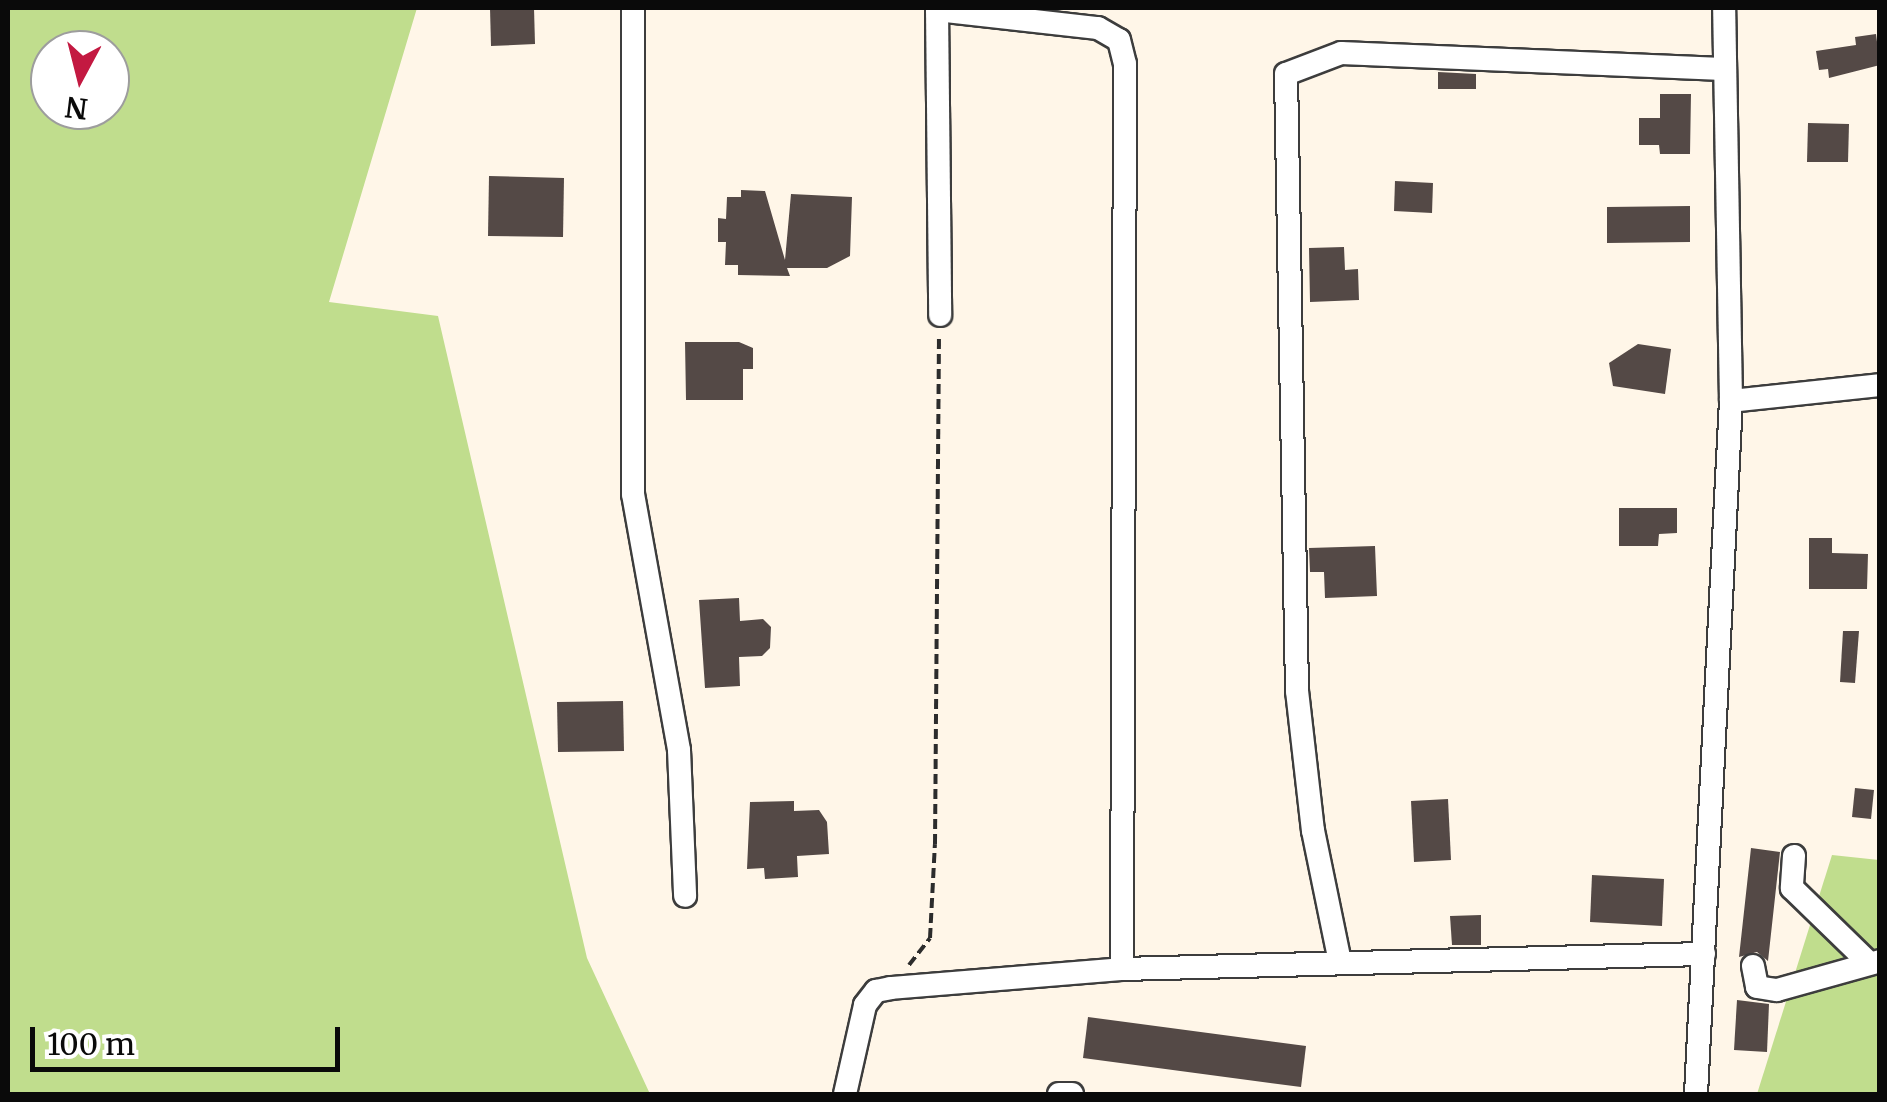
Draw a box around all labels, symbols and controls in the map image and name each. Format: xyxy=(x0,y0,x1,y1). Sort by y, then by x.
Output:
north arrow xyxy=(30,30,130,130)
text: N xyxy=(63,89,90,127)
scale bar xyxy=(35,1007,345,1069)
text: 100 m xyxy=(47,1025,135,1063)

